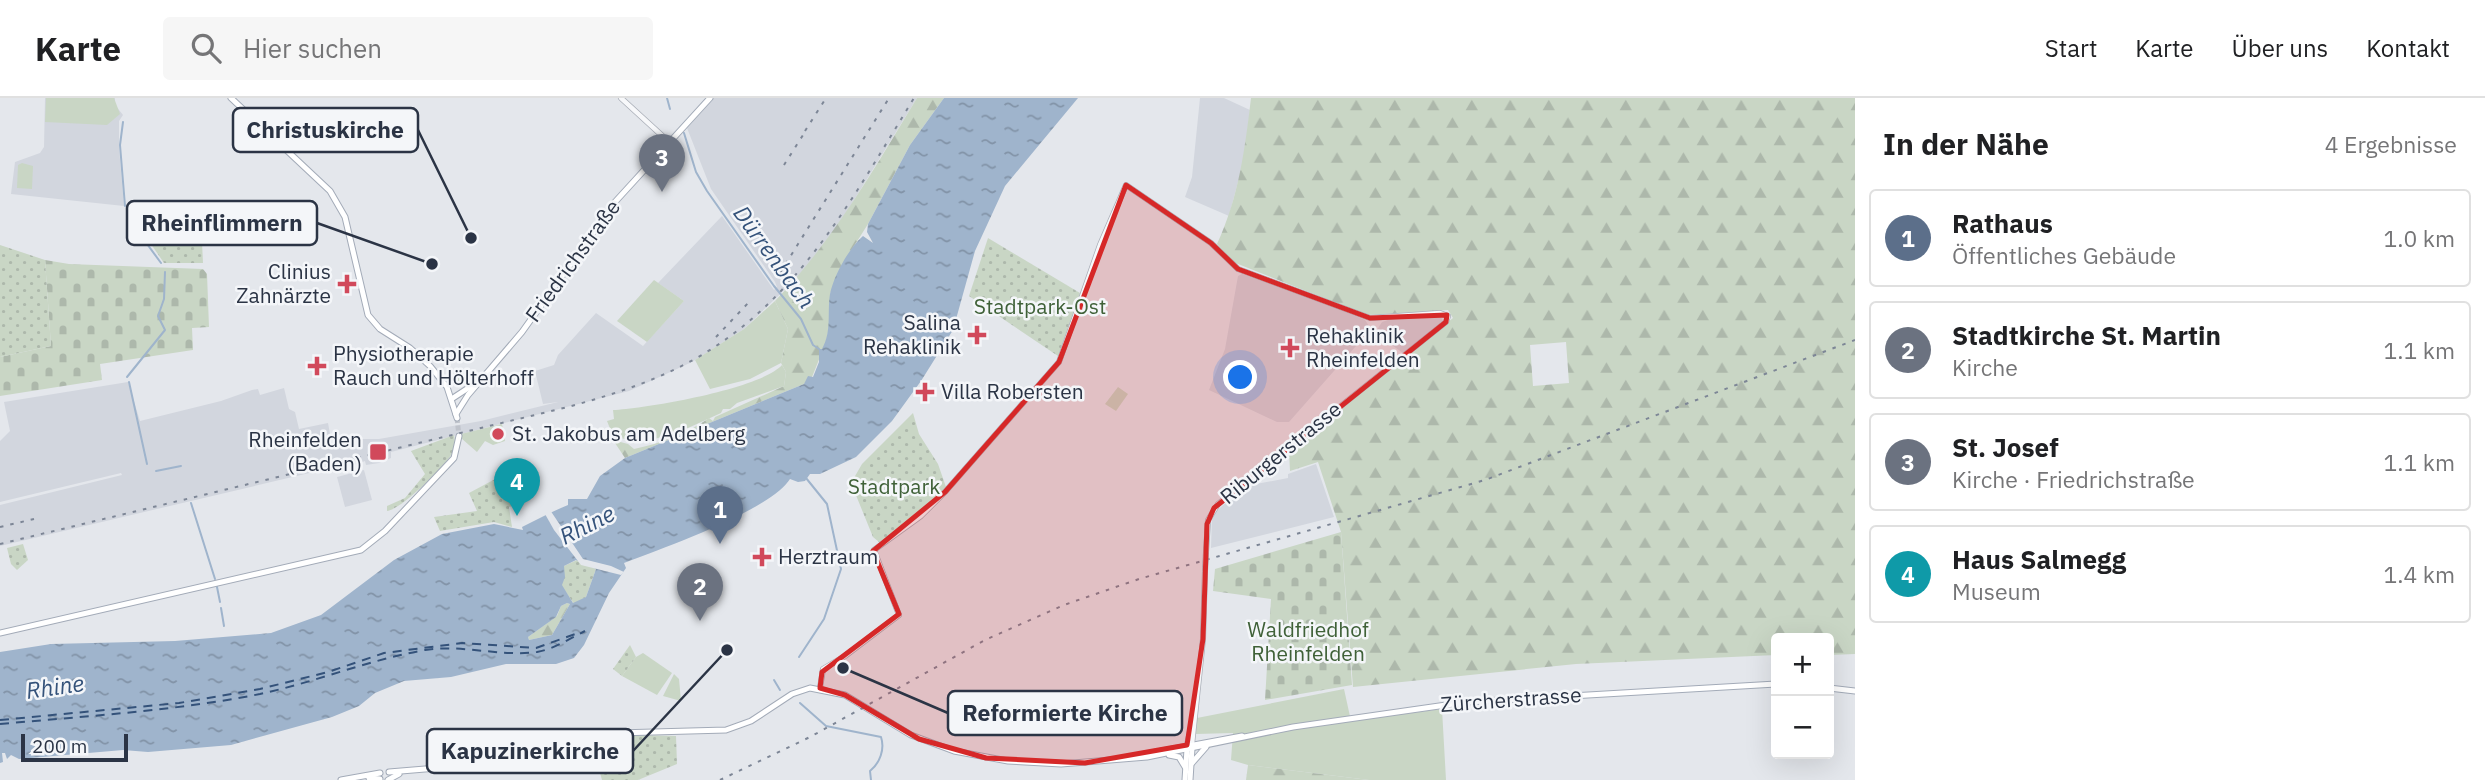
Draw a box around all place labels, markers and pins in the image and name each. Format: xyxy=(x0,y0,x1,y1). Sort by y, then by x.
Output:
callout: Christuskirche xyxy=(233,108,418,152)
pin: 3 xyxy=(639,134,685,192)
callout: Rheinflimmern xyxy=(127,201,317,245)
place label: Clinius Zahnärzte xyxy=(236,257,331,309)
marker: Clinius Zahnärzte xyxy=(337,274,357,294)
place label: Salina Rehaklinik xyxy=(863,308,961,360)
place label: Rehaklinik Rheinfelden xyxy=(1306,321,1420,373)
marker: Salina Rehaklinik xyxy=(967,325,987,345)
marker: Rehaklinik Rheinfelden xyxy=(1280,338,1300,358)
place label: Physiotherapie Rauch und Hölterhoff xyxy=(333,339,534,391)
marker: Physiotherapie Rauch und Hölterhoff xyxy=(307,356,327,376)
place label: Villa Robersten xyxy=(941,377,1084,405)
marker: Villa Robersten xyxy=(915,382,935,402)
place label: St. Jakobus am Adelberg xyxy=(512,419,745,447)
place label: Rheinfelden (Baden) xyxy=(248,425,362,477)
marker: St. Jakobus am Adelberg xyxy=(490,426,506,442)
marker: Rheinfelden (Baden) xyxy=(368,442,388,462)
pin: 4 xyxy=(494,458,540,516)
pin: 1 xyxy=(697,486,743,544)
place label: Herztraum xyxy=(778,542,878,570)
marker: Herztraum xyxy=(752,547,772,567)
pin: 2 xyxy=(677,563,723,621)
callout: Reformierte Kirche xyxy=(948,691,1182,735)
callout: Kapuzinerkirche xyxy=(427,729,633,773)

